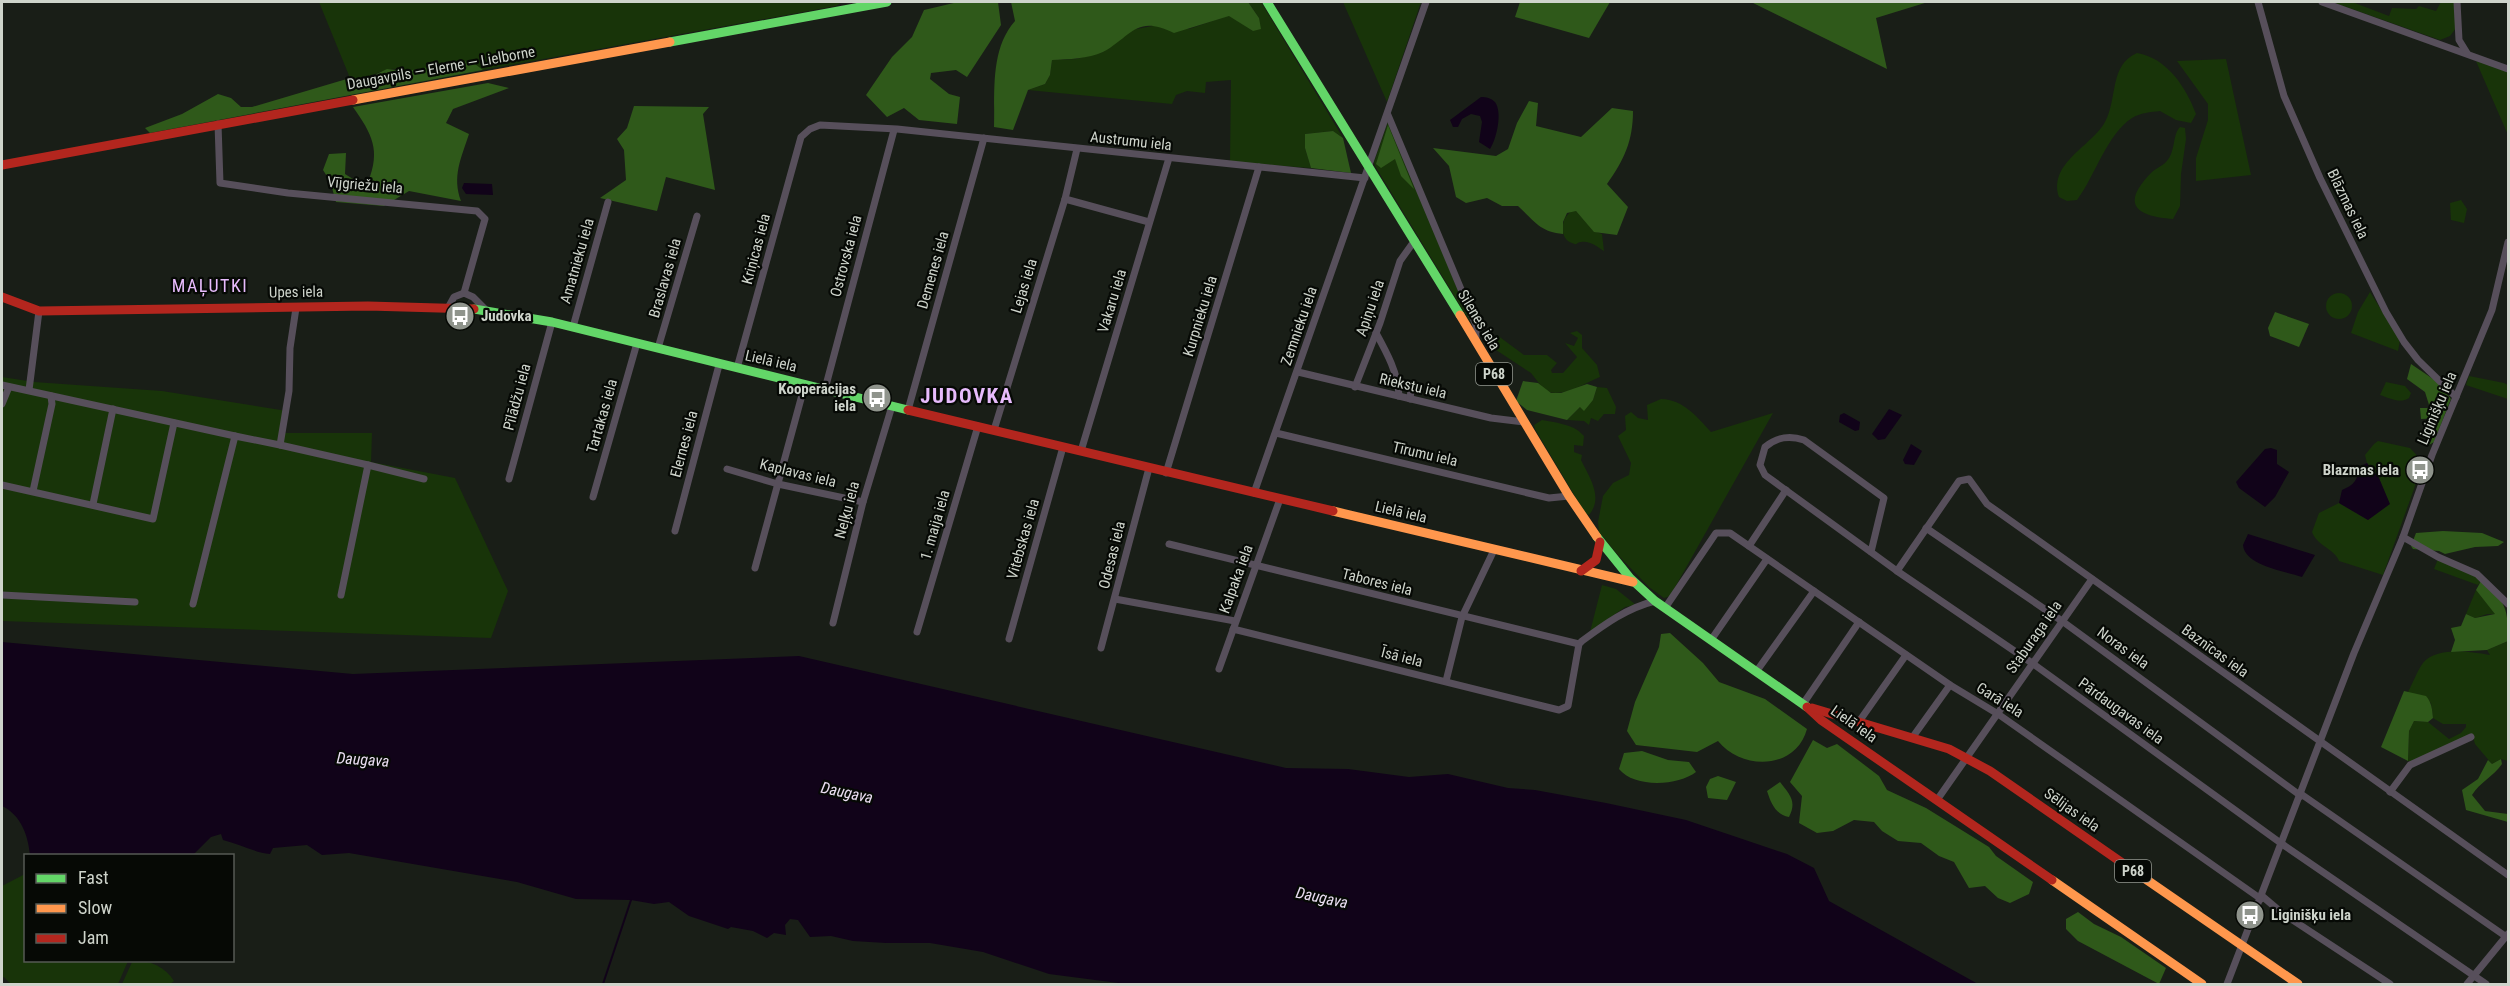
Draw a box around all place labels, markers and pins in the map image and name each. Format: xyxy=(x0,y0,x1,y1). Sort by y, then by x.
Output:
bus stop icon: Judovka xyxy=(444,300,476,332)
place label: Judovka xyxy=(481,307,532,325)
place label: Kooperācijas iela xyxy=(778,380,856,415)
bus stop icon: Kooperācijas iela xyxy=(861,382,893,414)
bus stop icon: Blazmas iela xyxy=(2404,454,2436,486)
place label: Blazmas iela xyxy=(2323,461,2399,479)
bus stop icon: Liginišķu iela xyxy=(2234,899,2266,931)
place label: Liginišķu iela xyxy=(2271,906,2351,924)

